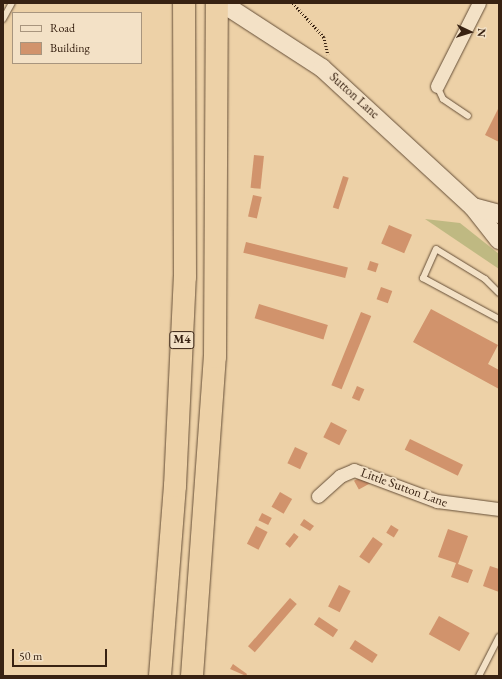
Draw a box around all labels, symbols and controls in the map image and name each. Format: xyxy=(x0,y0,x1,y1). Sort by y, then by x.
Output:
legend xyxy=(12,12,142,64)
north arrow xyxy=(450,12,490,52)
text: Road xyxy=(50,20,75,36)
text: N xyxy=(475,28,489,38)
text: Building xyxy=(50,40,90,56)
street label: Sutton Lane xyxy=(326,70,382,122)
road number: M4 xyxy=(169,330,195,350)
street label: Little Sutton Lane xyxy=(358,465,450,511)
scale bar xyxy=(14,641,109,667)
text: 50 m xyxy=(19,648,42,664)

